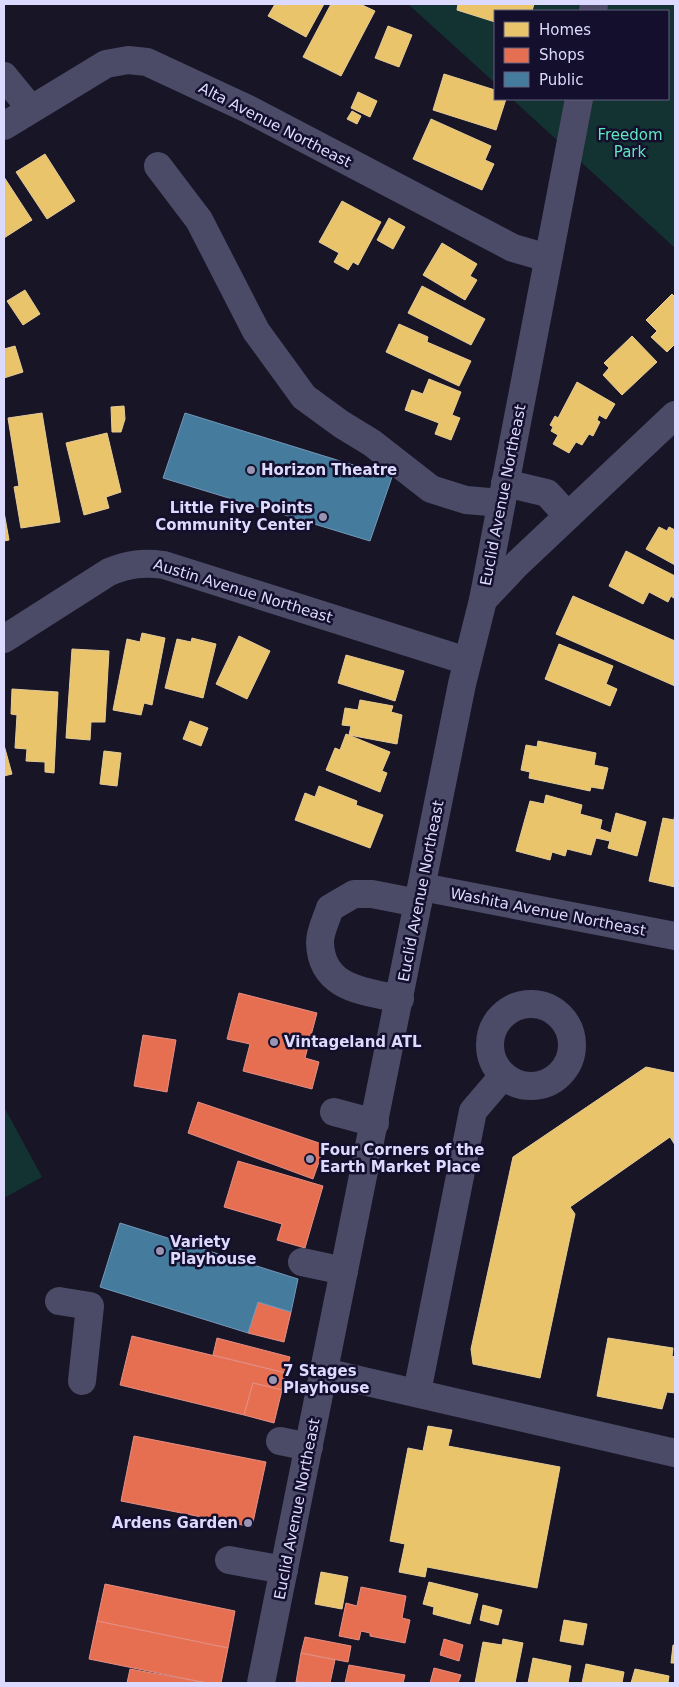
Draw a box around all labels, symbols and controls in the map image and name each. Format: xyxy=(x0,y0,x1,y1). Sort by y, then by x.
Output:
legend xyxy=(494,10,669,100)
text: Homes xyxy=(539,21,591,39)
text: Shops xyxy=(539,46,585,64)
text: Public xyxy=(539,71,583,89)
street label: Alta Avenue Northeast xyxy=(196,79,354,171)
park label: Freedom Park xyxy=(597,126,663,161)
street label: Euclid Avenue Northeast xyxy=(477,403,529,587)
place label: Horizon Theatre xyxy=(261,461,397,479)
marker: Horizon Theatre xyxy=(245,464,257,476)
place label: Little Five Points Community Center xyxy=(155,499,314,534)
marker: Little Five Points Community Center xyxy=(317,511,329,523)
street label: Austin Avenue Northeast xyxy=(151,555,335,627)
street label: Euclid Avenue Northeast xyxy=(395,799,447,983)
street label: Washita Avenue Northeast xyxy=(449,884,647,940)
place label: Vintageland ATL xyxy=(284,1033,422,1051)
marker: Vintageland ATL xyxy=(268,1036,280,1048)
place label: Four Corners of the Earth Market Place xyxy=(320,1141,484,1176)
marker: Four Corners of the Earth Market Place xyxy=(304,1153,316,1165)
place label: Variety Playhouse xyxy=(170,1233,256,1268)
marker: Variety Playhouse xyxy=(154,1245,166,1257)
place label: 7 Stages Playhouse xyxy=(283,1362,369,1397)
marker: 7 Stages Playhouse xyxy=(267,1374,279,1386)
street label: Euclid Avenue Northeast xyxy=(271,1417,323,1601)
place label: Ardens Garden xyxy=(112,1514,238,1532)
marker: Ardens Garden xyxy=(242,1517,254,1529)

